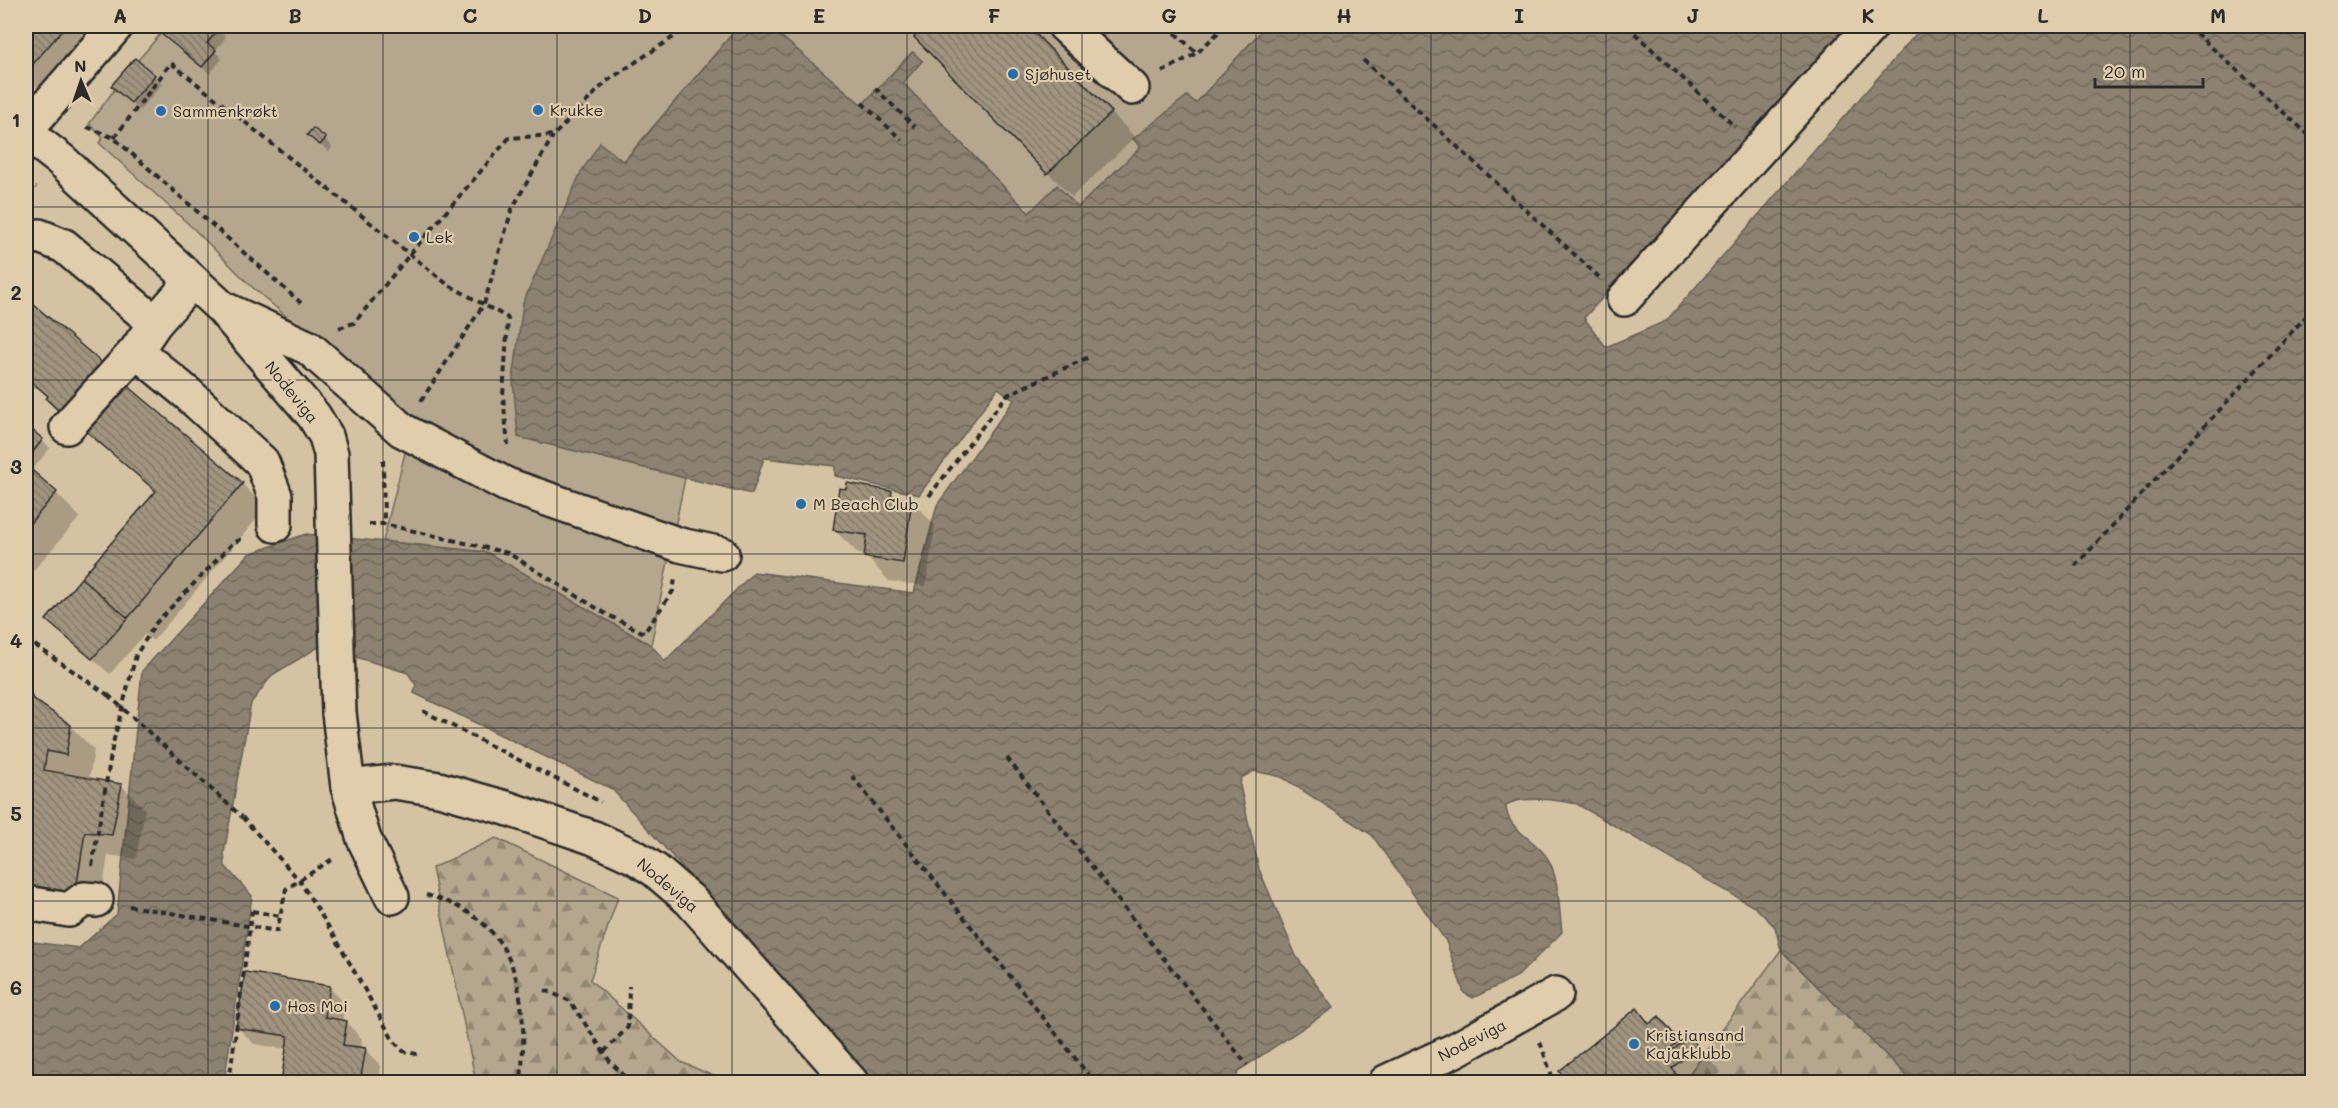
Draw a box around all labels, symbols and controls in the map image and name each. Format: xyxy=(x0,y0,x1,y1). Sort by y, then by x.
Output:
text: A xyxy=(113,2,127,28)
text: B xyxy=(288,2,302,28)
text: C xyxy=(463,2,478,28)
text: D xyxy=(638,2,652,28)
text: E xyxy=(813,2,825,28)
text: F xyxy=(988,2,1001,28)
text: G xyxy=(1161,2,1177,28)
text: H xyxy=(1336,2,1352,28)
text: I xyxy=(1514,2,1524,28)
text: J xyxy=(1686,2,1700,28)
text: K xyxy=(1861,2,1875,28)
text: L xyxy=(2037,2,2049,28)
text: M xyxy=(2210,2,2226,28)
north arrow xyxy=(51,51,111,111)
scale bar xyxy=(2095,51,2203,89)
text: N xyxy=(74,55,87,76)
text: 20 m xyxy=(2104,59,2145,83)
place label: Sjøhuset xyxy=(1025,63,1091,84)
marker: Sjøhuset xyxy=(1006,67,1020,81)
place label: Krukke xyxy=(550,99,603,120)
place label: Sammenkrøkt xyxy=(173,100,278,121)
marker: Krukke xyxy=(531,103,545,117)
marker: Sammenkrøkt xyxy=(154,104,168,118)
text: 1 xyxy=(12,106,20,132)
place label: Lek xyxy=(426,226,453,247)
marker: Lek xyxy=(407,230,421,244)
text: 2 xyxy=(10,279,22,305)
street label: Nodeviga xyxy=(261,356,324,427)
text: 3 xyxy=(10,453,22,479)
place label: M Beach Club xyxy=(813,493,919,514)
marker: M Beach Club xyxy=(794,497,808,511)
text: 4 xyxy=(10,627,23,653)
text: 5 xyxy=(10,800,22,826)
street label: Nodeviga xyxy=(633,853,703,916)
text: 6 xyxy=(10,974,22,1000)
place label: Hos Moi xyxy=(287,995,348,1016)
marker: Hos Moi xyxy=(268,999,282,1013)
street label: Nodeviga xyxy=(1434,1013,1510,1066)
place label: Kristiansand Kajakklubb xyxy=(1646,1024,1744,1063)
marker: Kristiansand Kajakklubb xyxy=(1627,1037,1641,1051)

